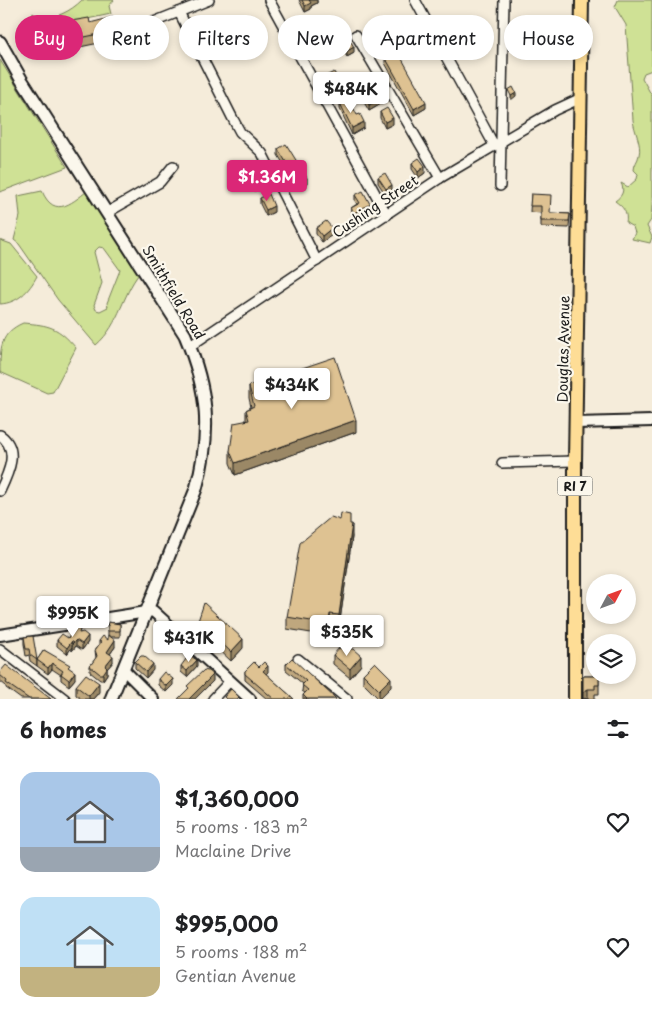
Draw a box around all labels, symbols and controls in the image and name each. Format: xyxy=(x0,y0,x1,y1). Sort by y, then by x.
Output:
chip: Buy xyxy=(15,15,83,60)
chip: Rent xyxy=(93,15,169,60)
chip: Filters xyxy=(179,15,268,60)
chip: New xyxy=(278,15,352,60)
chip: Apartment xyxy=(362,15,494,60)
chip: House xyxy=(504,15,593,60)
pin: $484K xyxy=(316,72,386,114)
text: $484K xyxy=(324,76,378,100)
pin: $1.36M xyxy=(226,160,308,202)
text: $1.36M xyxy=(238,164,296,188)
street label: Cushing Street xyxy=(328,169,422,243)
street label: Smithfield Road xyxy=(137,241,211,343)
street label: Douglas Avenue xyxy=(552,295,574,403)
pin: $434K xyxy=(257,368,327,410)
text: $434K xyxy=(265,372,319,396)
road number: RI 7 xyxy=(558,476,592,496)
north arrow xyxy=(586,574,636,624)
map controls xyxy=(586,574,636,684)
pin: $995K xyxy=(38,596,108,638)
text: $995K xyxy=(47,600,99,624)
pin: $535K xyxy=(312,614,382,657)
text: $535K xyxy=(321,619,373,643)
pin: $431K xyxy=(154,620,224,663)
text: $431K xyxy=(164,625,214,649)
button: layers xyxy=(586,634,636,684)
text: 6 homes xyxy=(20,713,106,745)
icon: filters xyxy=(604,715,632,743)
text: $1,360,000 xyxy=(175,782,299,814)
icon: home xyxy=(60,792,120,852)
icon: heart xyxy=(604,808,632,836)
text: 5 rooms · 183 m² xyxy=(175,814,308,838)
text: Maclaine Drive xyxy=(175,838,291,862)
text: $995,000 xyxy=(175,907,278,939)
icon: home xyxy=(60,917,120,977)
icon: heart xyxy=(604,933,632,961)
text: 5 rooms · 188 m² xyxy=(175,939,307,963)
text: Gentian Avenue xyxy=(175,963,296,987)

